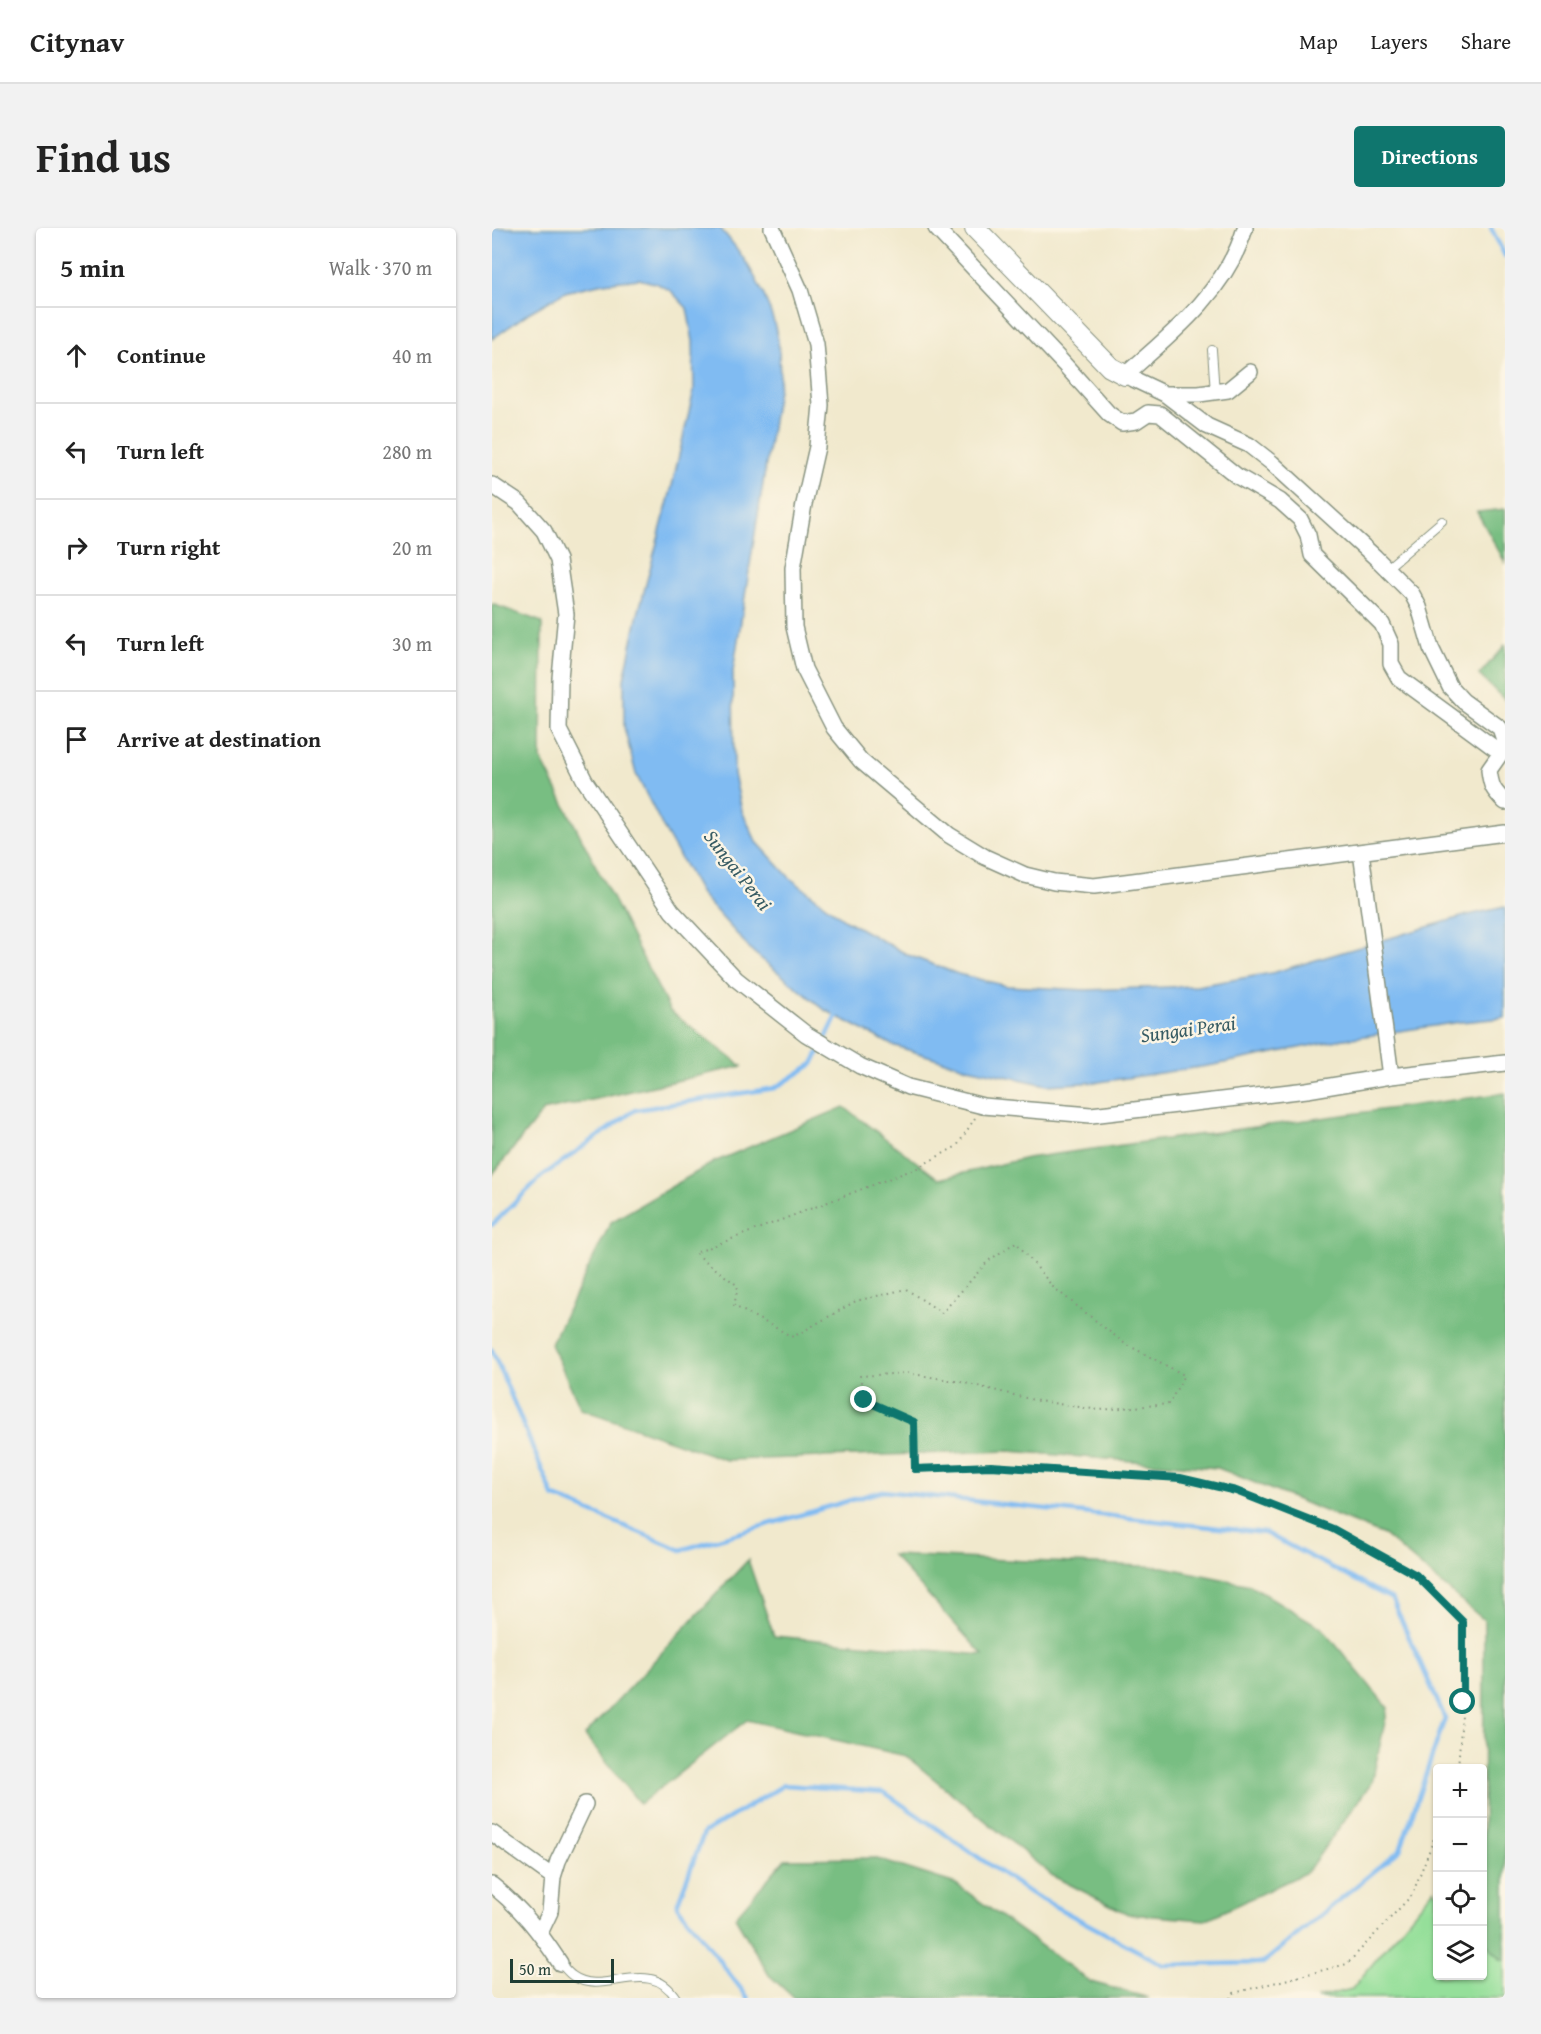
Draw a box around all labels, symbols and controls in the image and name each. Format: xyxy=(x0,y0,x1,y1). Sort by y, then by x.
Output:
text: Citynav xyxy=(30,21,124,62)
text: Map xyxy=(1299,26,1338,57)
text: Layers xyxy=(1371,26,1428,57)
text: Share xyxy=(1461,26,1511,57)
text: Find us xyxy=(36,126,171,187)
button: Directions xyxy=(1354,126,1505,187)
text: 5 min xyxy=(60,248,125,287)
text: Walk · 370 m xyxy=(329,253,432,282)
icon: ahead xyxy=(60,339,93,372)
text: Continue xyxy=(117,339,206,371)
text: 40 m xyxy=(392,341,432,370)
icon: left xyxy=(60,435,93,468)
text: Turn left xyxy=(117,435,204,467)
text: 280 m xyxy=(382,437,432,466)
icon: right xyxy=(60,531,93,564)
text: Turn right xyxy=(117,531,220,563)
text: 20 m xyxy=(392,533,432,562)
icon: left xyxy=(60,627,93,660)
text: Turn left xyxy=(117,627,204,659)
text: 30 m xyxy=(392,629,432,658)
icon: arrive xyxy=(60,723,93,756)
text: Arrive at destination xyxy=(117,723,321,755)
water label: Sungai Perai xyxy=(697,823,779,916)
water label: Sungai Perai xyxy=(1138,1007,1237,1050)
route end xyxy=(850,1386,876,1412)
route start xyxy=(1449,1688,1475,1714)
map controls xyxy=(1433,1764,1487,1980)
button: + xyxy=(1433,1764,1487,1818)
button: − xyxy=(1433,1818,1487,1872)
button: locate xyxy=(1433,1872,1487,1926)
button: layers xyxy=(1433,1926,1487,1980)
scale bar xyxy=(510,1956,614,1984)
text: 50 m xyxy=(519,1957,551,1981)

